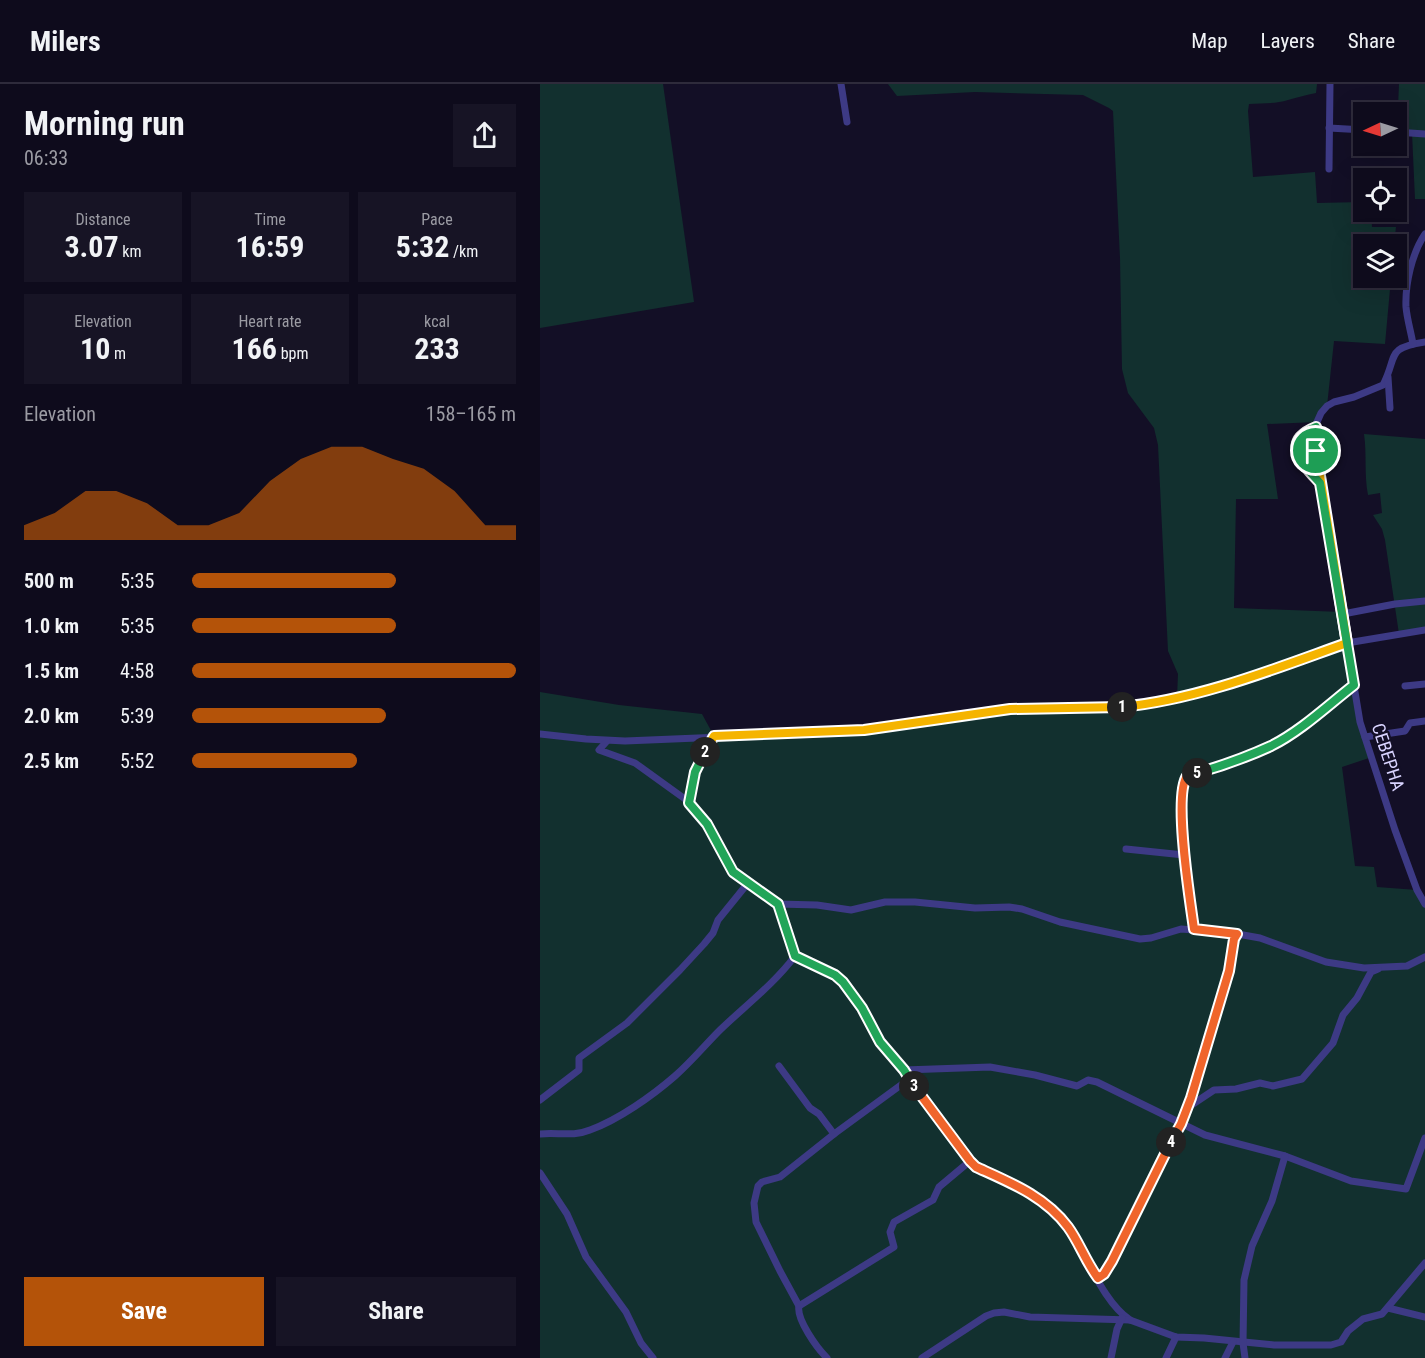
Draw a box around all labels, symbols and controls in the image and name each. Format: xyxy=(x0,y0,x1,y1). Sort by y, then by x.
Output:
text: Milers xyxy=(30,25,101,58)
text: Map xyxy=(1191,29,1228,53)
text: Layers xyxy=(1261,29,1315,53)
text: Share xyxy=(1348,29,1395,53)
north arrow xyxy=(1353,102,1407,156)
map controls xyxy=(1353,102,1407,288)
text: Morning run xyxy=(24,104,185,143)
button: share xyxy=(453,104,516,167)
text: 06:33 xyxy=(24,146,68,170)
button: locate xyxy=(1353,168,1407,222)
text: Distance xyxy=(75,210,131,229)
text: Time xyxy=(254,210,286,229)
text: Pace xyxy=(421,210,453,229)
text: 3.07 xyxy=(64,229,119,264)
text: 16:59 xyxy=(236,229,304,264)
text: 5:32 xyxy=(396,229,449,264)
button: layers xyxy=(1353,234,1407,288)
text: km xyxy=(119,242,142,261)
text: /km xyxy=(449,242,478,261)
text: Elevation xyxy=(74,312,132,331)
text: Heart rate xyxy=(238,312,302,331)
text: kcal xyxy=(424,312,450,331)
text: 10 xyxy=(80,331,110,366)
text: 166 xyxy=(232,331,277,366)
text: 233 xyxy=(414,331,460,366)
text: m xyxy=(110,344,126,363)
text: bpm xyxy=(277,344,308,363)
text: Elevation xyxy=(24,402,96,426)
text: 158–165 m xyxy=(426,402,516,426)
pin xyxy=(1290,425,1341,476)
icon: arrive xyxy=(1299,434,1332,467)
text: 500 m xyxy=(24,569,74,593)
text: 5:35 xyxy=(120,569,154,593)
text: 1.0 km xyxy=(24,614,79,638)
text: 5:35 xyxy=(120,614,154,638)
text: 1.5 km xyxy=(24,659,79,683)
text: 4:58 xyxy=(120,659,154,683)
pin: 1 xyxy=(1107,692,1137,722)
text: 1 xyxy=(1118,697,1126,716)
text: 2.0 km xyxy=(24,704,79,728)
text: 5:39 xyxy=(120,704,154,728)
street label: СЕВЕРНА xyxy=(1368,720,1409,794)
pin: 2 xyxy=(690,737,720,767)
text: 2 xyxy=(701,742,709,761)
text: 2.5 km xyxy=(24,749,79,773)
text: 5:52 xyxy=(120,749,154,773)
pin: 5 xyxy=(1182,758,1212,788)
text: 5 xyxy=(1193,763,1201,782)
pin: 3 xyxy=(899,1071,929,1101)
text: 3 xyxy=(910,1076,918,1095)
pin: 4 xyxy=(1156,1127,1186,1157)
text: 4 xyxy=(1167,1132,1175,1151)
button: Save xyxy=(24,1277,264,1346)
button: Share xyxy=(276,1277,516,1346)

